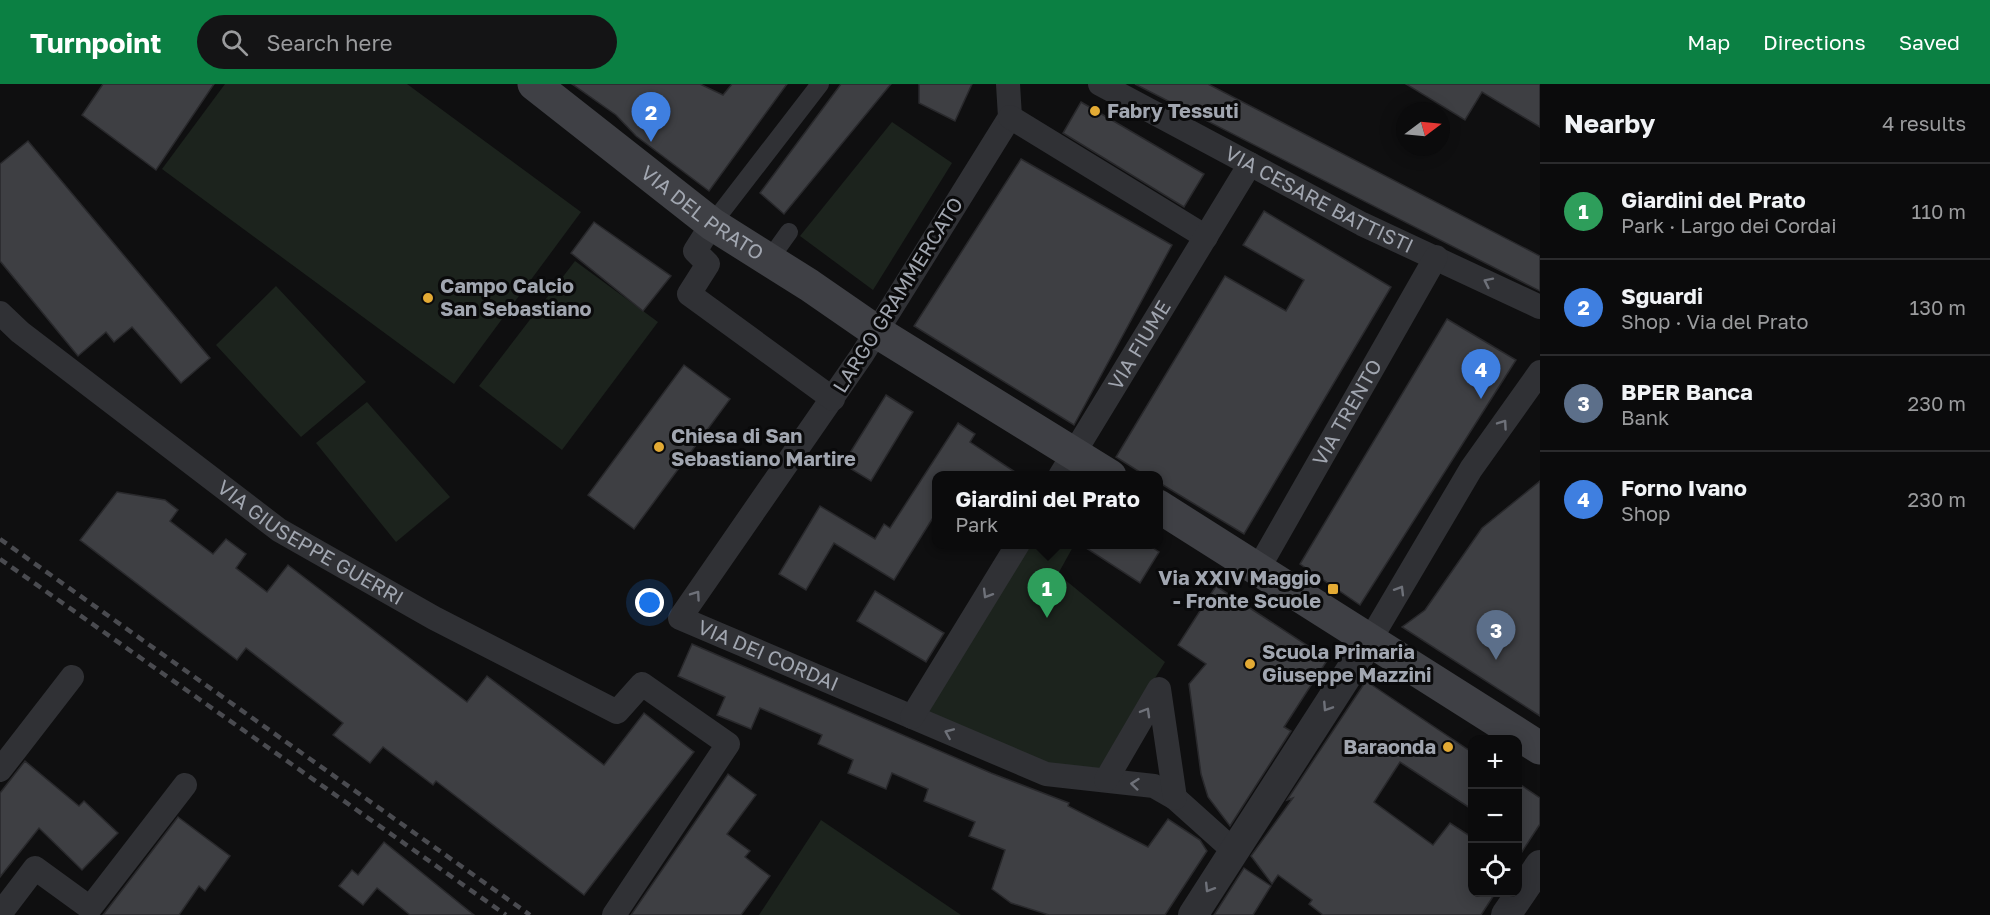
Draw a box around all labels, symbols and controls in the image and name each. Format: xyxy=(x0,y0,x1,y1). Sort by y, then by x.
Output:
search box xyxy=(197,15,617,69)
text: Turnpoint xyxy=(30,26,161,59)
icon: search xyxy=(218,26,251,59)
text: Search here xyxy=(266,29,393,56)
text: Map xyxy=(1687,29,1730,55)
text: Directions xyxy=(1763,29,1866,55)
text: Saved xyxy=(1899,29,1960,55)
pin: 2 xyxy=(632,92,670,142)
place label: Fabry Tessuti xyxy=(1107,98,1239,122)
north arrow xyxy=(1396,102,1450,156)
marker: Fabry Tessuti xyxy=(1088,104,1102,118)
text: Nearby xyxy=(1564,108,1655,139)
text: 4 results xyxy=(1882,111,1966,135)
street label: VIA CESARE BATTISTI xyxy=(1221,140,1418,257)
street label: VIA DEL PRATO xyxy=(636,160,768,264)
text: Giardini del Prato xyxy=(1621,186,1806,213)
street label: LARGO GRAMMERCATO xyxy=(827,192,967,397)
text: 1 xyxy=(1578,199,1589,223)
text: 110 m xyxy=(1912,199,1966,223)
text: Park · Largo dei Cordai xyxy=(1621,213,1837,237)
place label: Campo Calcio San Sebastiano xyxy=(440,273,591,320)
one-way arrow xyxy=(1483,278,1494,290)
text: Sguardi xyxy=(1621,282,1703,309)
marker: Campo Calcio San Sebastiano xyxy=(421,291,435,305)
text: 2 xyxy=(1577,295,1590,319)
text: 130 m xyxy=(1910,295,1966,319)
street label: VIA FIUME xyxy=(1102,296,1175,394)
text: Shop · Via del Prato xyxy=(1621,309,1809,333)
pin: 4 xyxy=(1462,350,1500,399)
street label: VIA TRENTO xyxy=(1307,355,1386,469)
text: BPER Banca xyxy=(1621,378,1753,405)
text: 3 xyxy=(1577,391,1590,415)
text: 230 m xyxy=(1908,391,1966,415)
text: Bank xyxy=(1621,405,1669,429)
one-way arrow xyxy=(1496,420,1507,431)
place label: Chiesa di San Sebastiano Martire xyxy=(671,423,856,470)
marker: Chiesa di San Sebastiano Martire xyxy=(652,440,666,454)
popup xyxy=(932,471,1163,549)
street label: VIA GIUSEPPE GUERRI xyxy=(213,474,408,609)
text: Forno Ivano xyxy=(1621,474,1747,501)
text: Giardini del Prato xyxy=(955,485,1140,512)
text: 4 xyxy=(1577,487,1590,511)
text: 230 m xyxy=(1908,487,1966,511)
text: Shop xyxy=(1621,501,1670,525)
text: Park xyxy=(955,512,998,536)
place label: Via XXIV Maggio - Fronte Scuole xyxy=(1158,565,1321,612)
pin: 1 xyxy=(1028,568,1066,618)
marker: Via XXIV Maggio - Fronte Scuole xyxy=(1326,582,1340,596)
one-way arrow xyxy=(1392,586,1404,596)
your location xyxy=(635,588,664,617)
one-way arrow xyxy=(983,588,995,598)
one-way arrow xyxy=(689,590,700,601)
pin: 3 xyxy=(1476,610,1516,660)
street label: VIA DEI CORDAI xyxy=(694,614,843,695)
place label: Scuola Primaria Giuseppe Mazzini xyxy=(1262,639,1432,686)
marker: Scuola Primaria Giuseppe Mazzini xyxy=(1243,657,1257,671)
one-way arrow xyxy=(1323,700,1334,711)
one-way arrow xyxy=(1139,708,1151,718)
one-way arrow xyxy=(944,728,955,740)
place label: Baraonda xyxy=(1343,734,1436,758)
map controls xyxy=(1468,735,1522,897)
button: + xyxy=(1468,735,1522,789)
marker: Baraonda xyxy=(1441,740,1455,754)
one-way arrow xyxy=(1130,778,1140,791)
button: − xyxy=(1468,789,1522,843)
button: locate xyxy=(1468,843,1522,897)
one-way arrow xyxy=(1205,882,1217,892)

